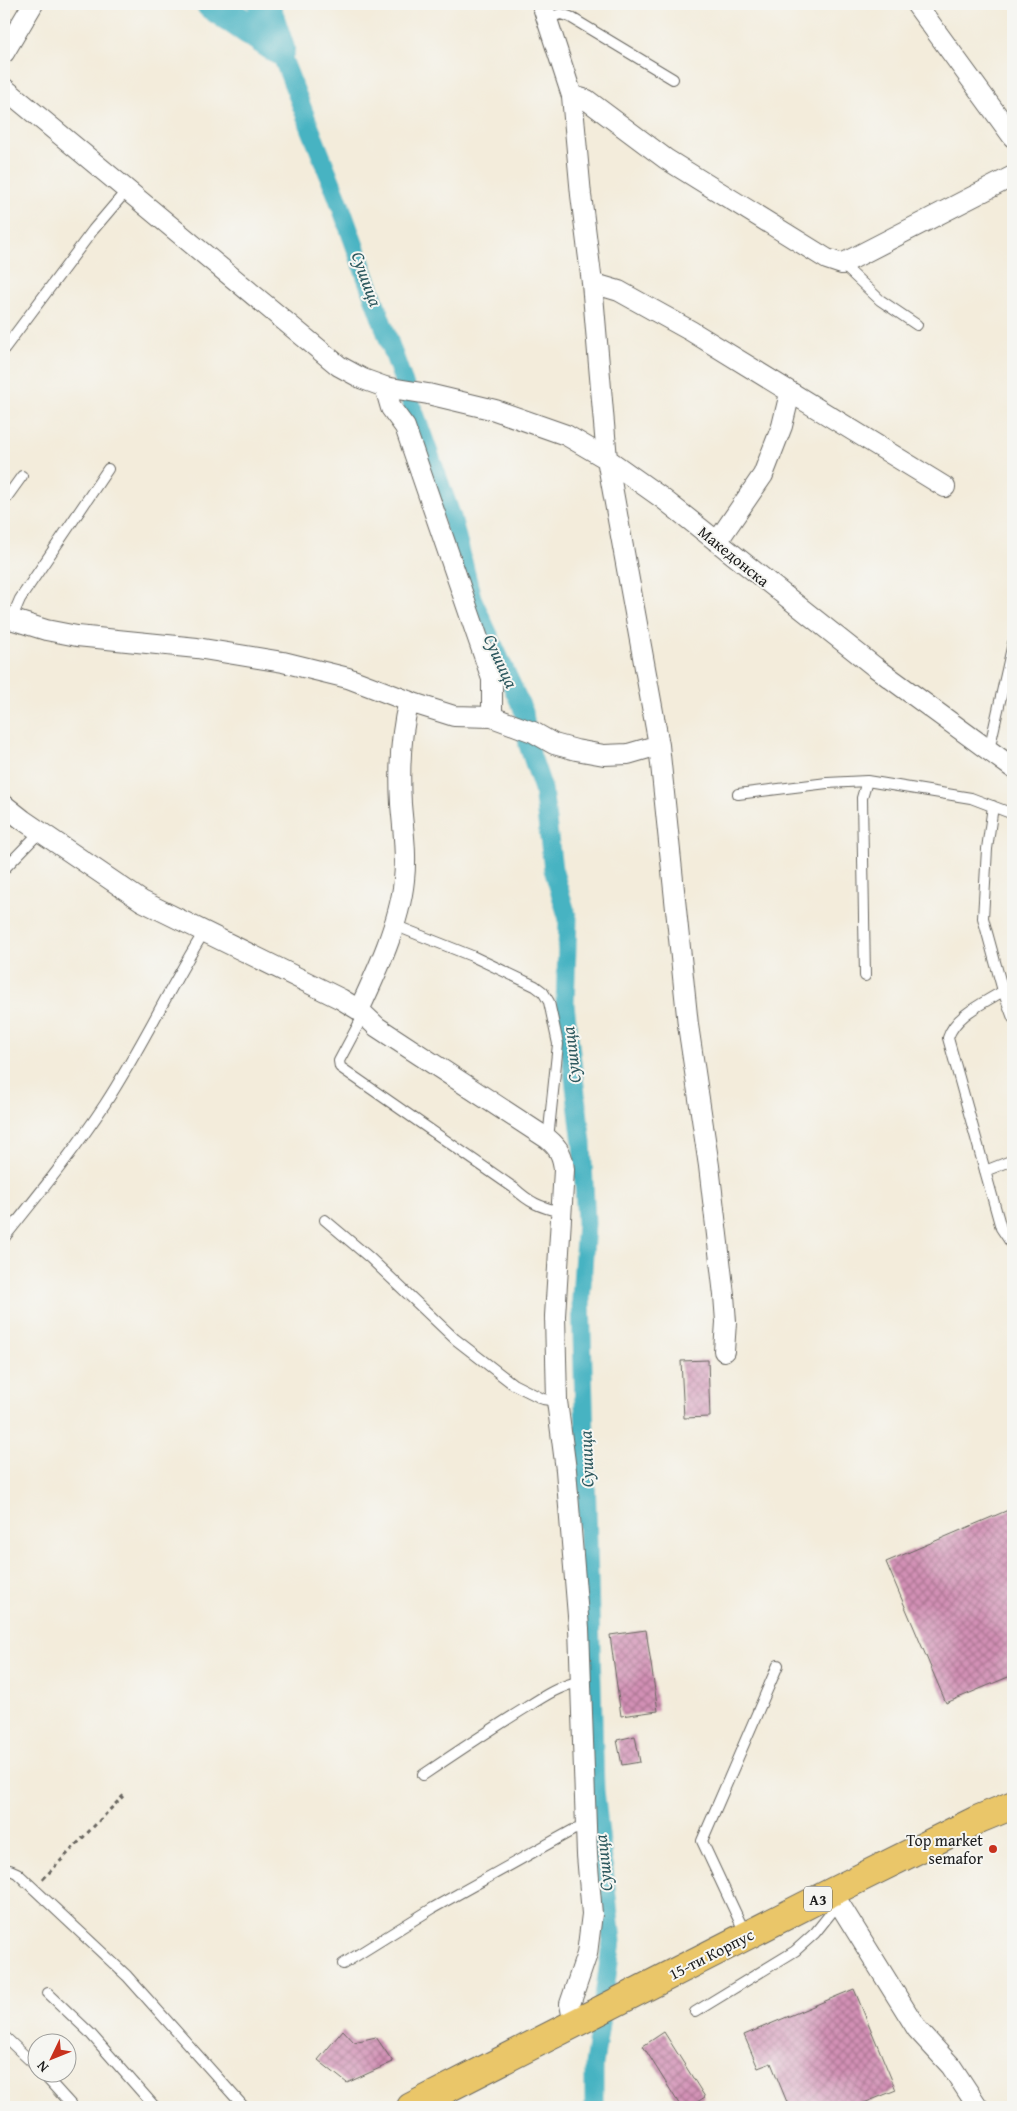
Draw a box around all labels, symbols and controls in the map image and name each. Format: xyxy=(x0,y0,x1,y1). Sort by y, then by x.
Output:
water label: Сушица xyxy=(345,248,390,311)
street label: Македонска xyxy=(693,520,775,592)
water label: Сушица xyxy=(477,630,526,693)
water label: Сушица xyxy=(554,1025,588,1085)
water label: Сушица xyxy=(571,1429,600,1488)
place label: Top market semafor xyxy=(906,1828,983,1870)
water label: Сушица xyxy=(587,1833,619,1893)
marker: Top market semafor xyxy=(987,1843,999,1855)
road number: A3 xyxy=(804,1886,832,1912)
street label: 15-ти Корпус xyxy=(664,1922,758,1986)
north arrow xyxy=(28,2034,78,2084)
text: N xyxy=(32,2056,53,2077)

